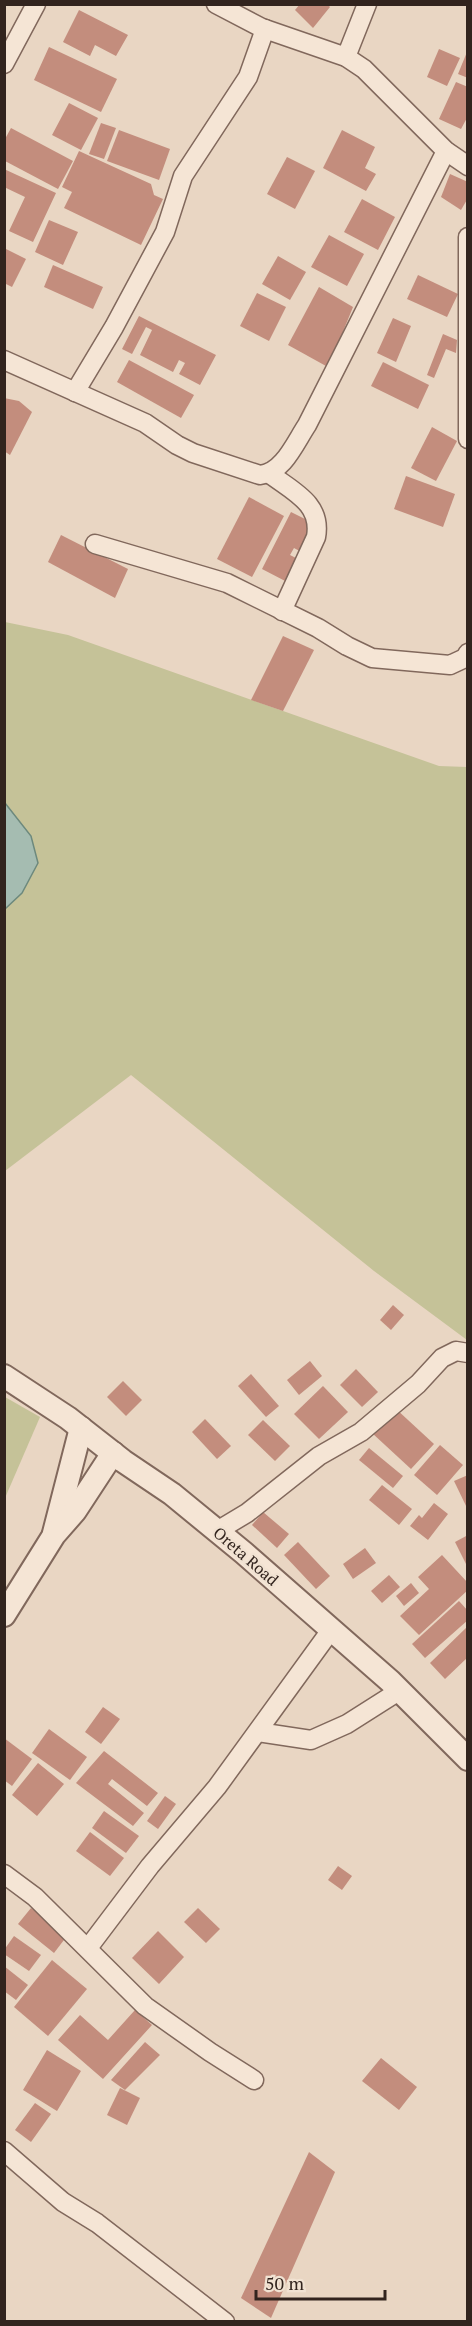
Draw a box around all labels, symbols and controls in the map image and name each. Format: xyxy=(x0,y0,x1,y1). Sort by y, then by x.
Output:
street label: Oreta Road xyxy=(209,1522,283,1590)
scale bar xyxy=(256,2263,385,2301)
text: 50 m xyxy=(265,2271,305,2295)

